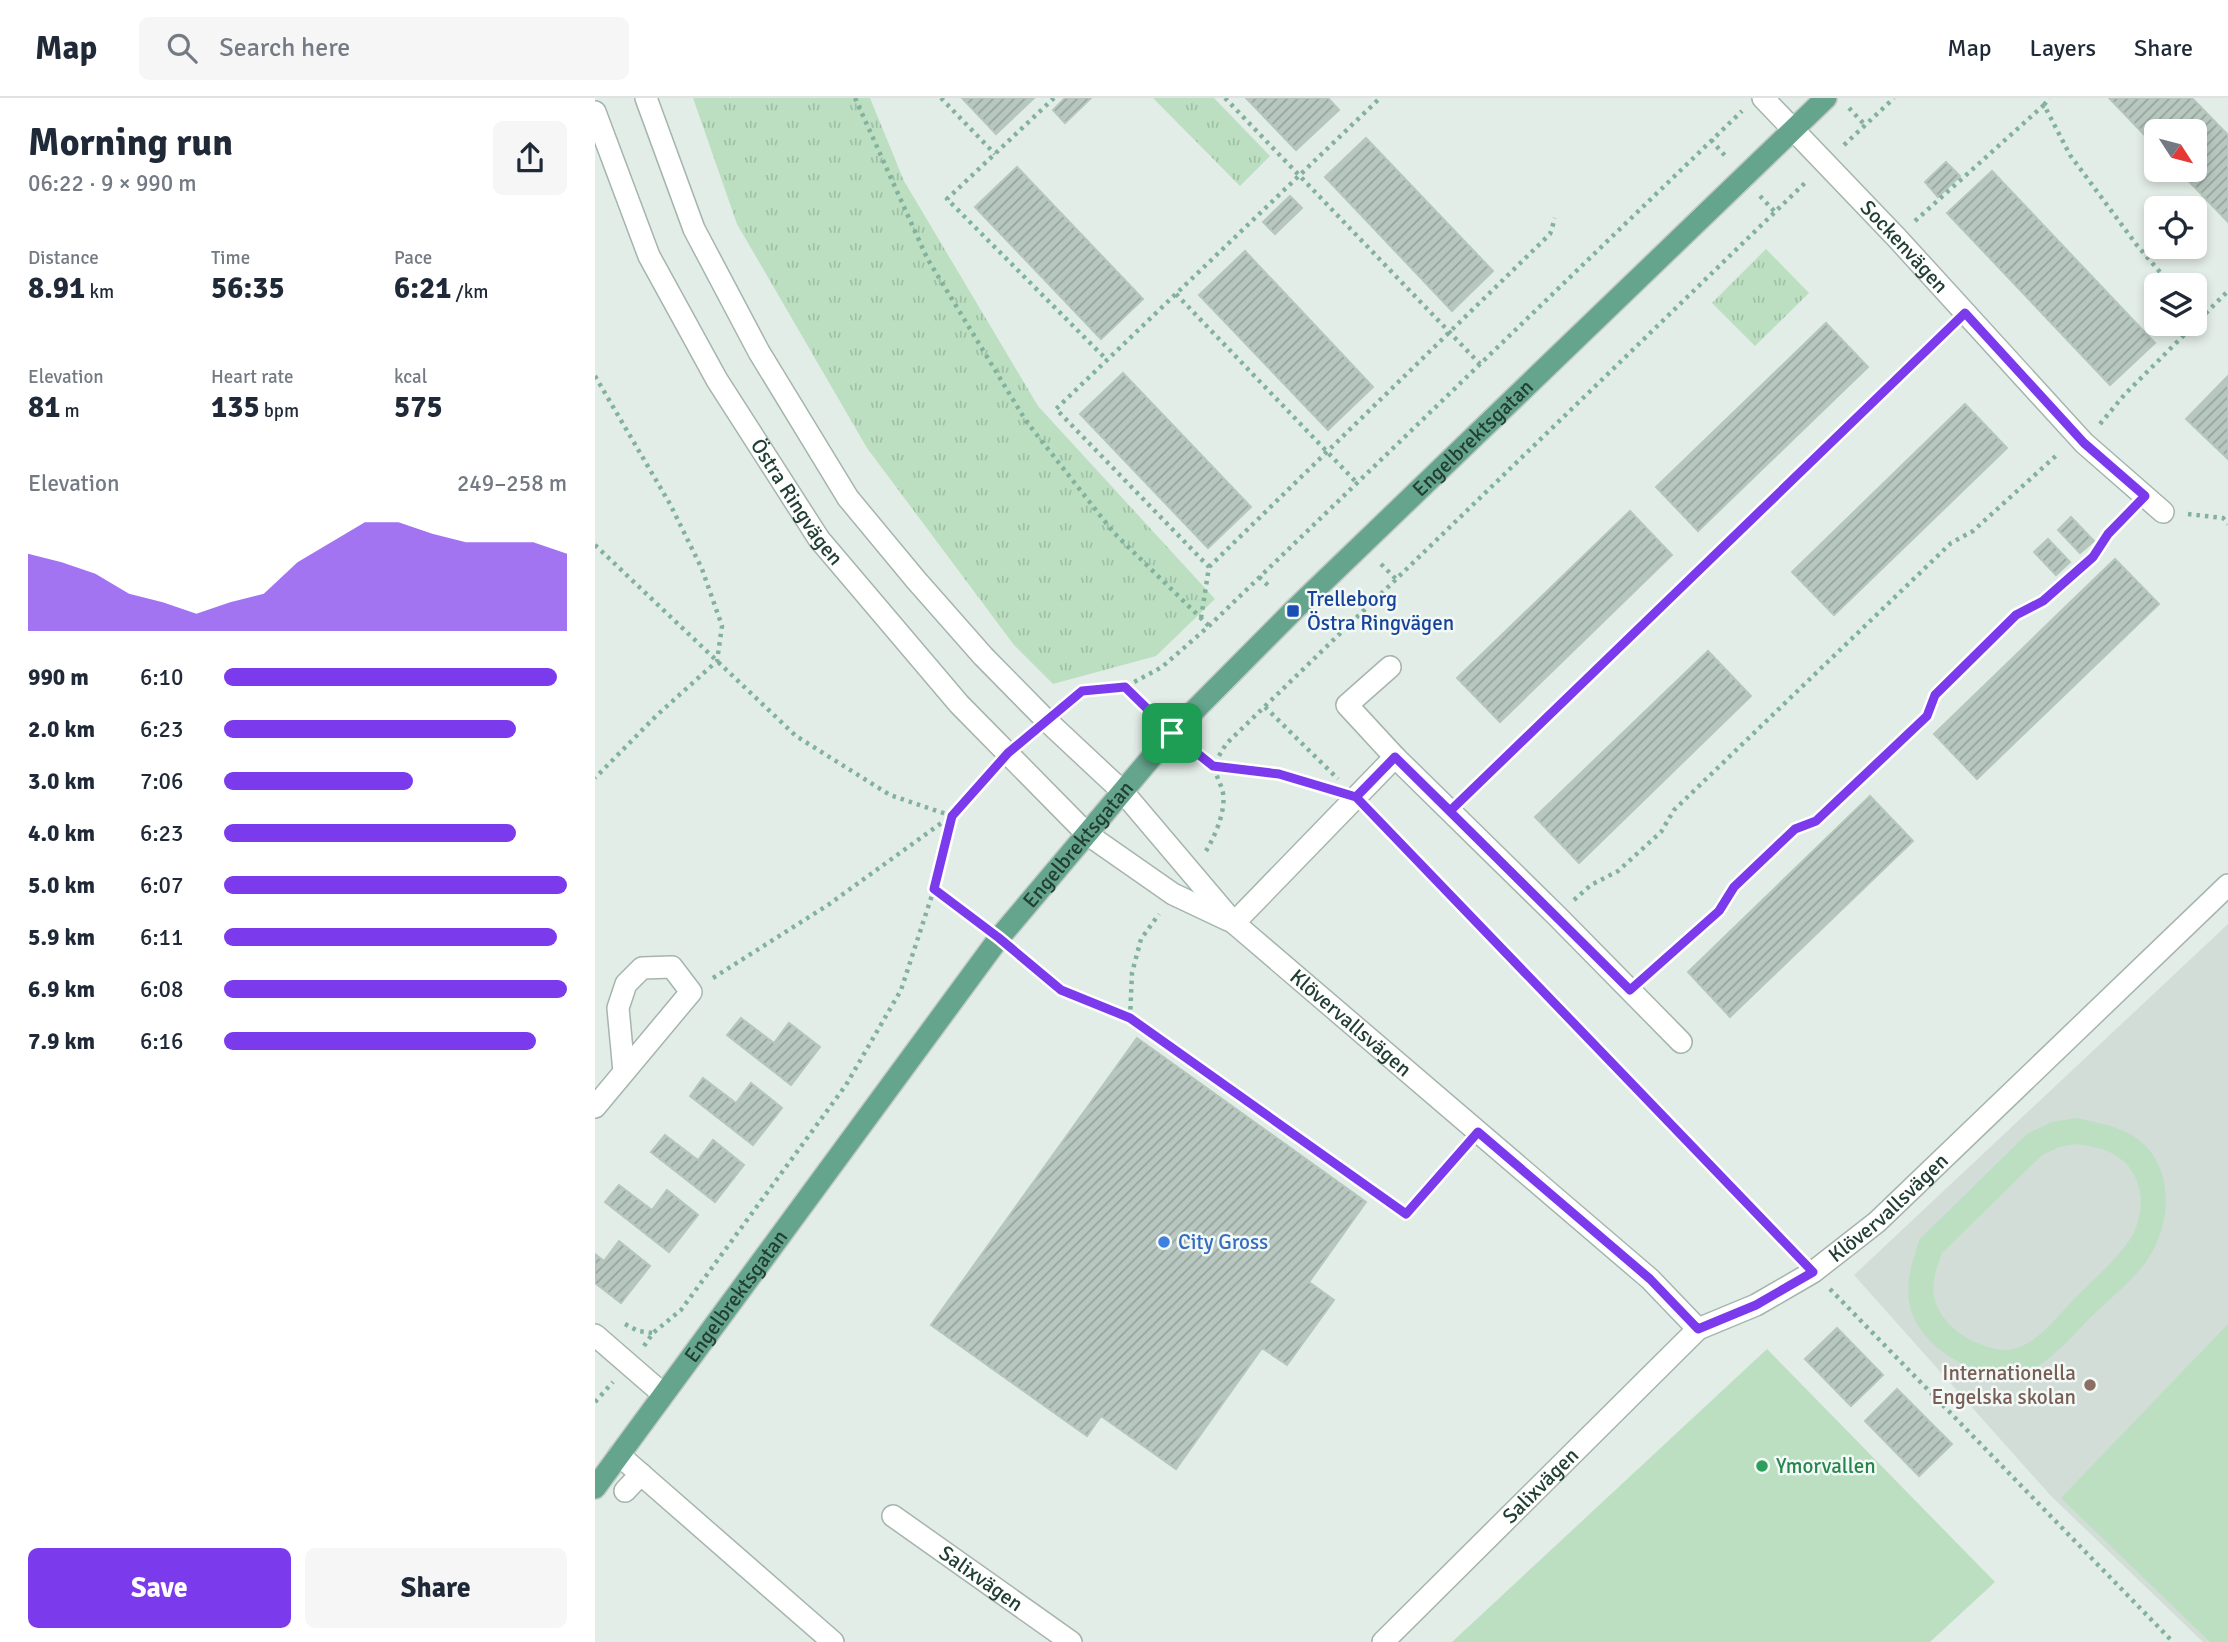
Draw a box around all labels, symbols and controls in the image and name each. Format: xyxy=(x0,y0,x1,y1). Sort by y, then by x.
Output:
search box xyxy=(139,17,629,80)
text: Map xyxy=(35,28,97,69)
icon: search xyxy=(163,29,201,67)
text: Search here xyxy=(219,32,350,64)
text: Map xyxy=(1947,33,1992,63)
text: Layers xyxy=(2030,33,2096,63)
text: Share xyxy=(2134,33,2193,63)
text: Morning run xyxy=(28,119,233,166)
north arrow xyxy=(2144,119,2207,182)
map controls xyxy=(2144,119,2207,336)
button: share xyxy=(493,121,567,195)
text: 06:22 · 9 × 990 m xyxy=(28,169,197,198)
street label: Sockenvägen xyxy=(1855,195,1954,298)
button: locate xyxy=(2144,196,2207,259)
text: Distance xyxy=(28,246,99,270)
text: Time xyxy=(211,246,250,270)
text: Pace xyxy=(394,246,432,270)
text: 8.91 xyxy=(28,270,85,307)
text: 56:35 xyxy=(211,270,285,307)
text: 6:21 xyxy=(394,270,451,307)
button: layers xyxy=(2144,273,2207,336)
text: km xyxy=(85,280,114,304)
text: /km xyxy=(451,280,488,304)
text: Elevation xyxy=(28,365,104,389)
text: Heart rate xyxy=(211,365,293,389)
text: kcal xyxy=(394,365,427,389)
street label: Engelbrektsgatan xyxy=(1407,374,1539,502)
text: 81 xyxy=(28,389,60,426)
text: 135 xyxy=(211,389,260,426)
text: 575 xyxy=(394,389,443,426)
text: m xyxy=(60,399,80,423)
text: bpm xyxy=(260,399,299,423)
street label: Östra Ringvägen xyxy=(745,434,849,571)
text: Elevation xyxy=(28,469,120,498)
text: 249–258 m xyxy=(457,469,567,498)
place label: Trelleborg Östra Ringvägen xyxy=(1307,586,1454,636)
marker: Trelleborg Östra Ringvägen xyxy=(1285,603,1301,619)
text: 990 m xyxy=(28,663,89,692)
text: 6:10 xyxy=(140,663,183,692)
pin xyxy=(1142,703,1202,763)
icon: arrive xyxy=(1153,714,1191,752)
text: 2.0 km xyxy=(28,715,95,744)
text: 6:23 xyxy=(140,715,183,744)
text: 3.0 km xyxy=(28,767,95,796)
text: 7:06 xyxy=(140,767,183,796)
street label: Engelbrektsgatan xyxy=(1017,776,1139,913)
text: 4.0 km xyxy=(28,819,95,848)
text: 6:23 xyxy=(140,819,183,848)
text: 5.0 km xyxy=(28,871,95,900)
text: 6:07 xyxy=(140,871,183,900)
text: 5.9 km xyxy=(28,923,95,952)
text: 6:11 xyxy=(140,923,183,952)
street label: Klövervallsvägen xyxy=(1284,964,1417,1082)
text: 6.9 km xyxy=(28,975,95,1004)
text: 6:08 xyxy=(140,975,183,1004)
text: 7.9 km xyxy=(28,1027,95,1056)
text: 6:16 xyxy=(140,1027,183,1056)
street label: Klövervallsvägen xyxy=(1823,1148,1954,1268)
street label: Engelbrektsgatan xyxy=(679,1225,793,1368)
place label: City Gross xyxy=(1178,1229,1268,1255)
marker: City Gross xyxy=(1156,1234,1172,1250)
place label: Internationella Engelska skolan xyxy=(1931,1360,2076,1410)
marker: Internationella Engelska skolan xyxy=(2082,1377,2098,1393)
street label: Salixvägen xyxy=(1497,1442,1584,1529)
place label: Ymorvallen xyxy=(1776,1453,1876,1479)
marker: Ymorvallen xyxy=(1754,1458,1770,1474)
street label: Salixvägen xyxy=(934,1540,1028,1617)
button: Save xyxy=(28,1548,291,1628)
button: Share xyxy=(305,1548,567,1628)

